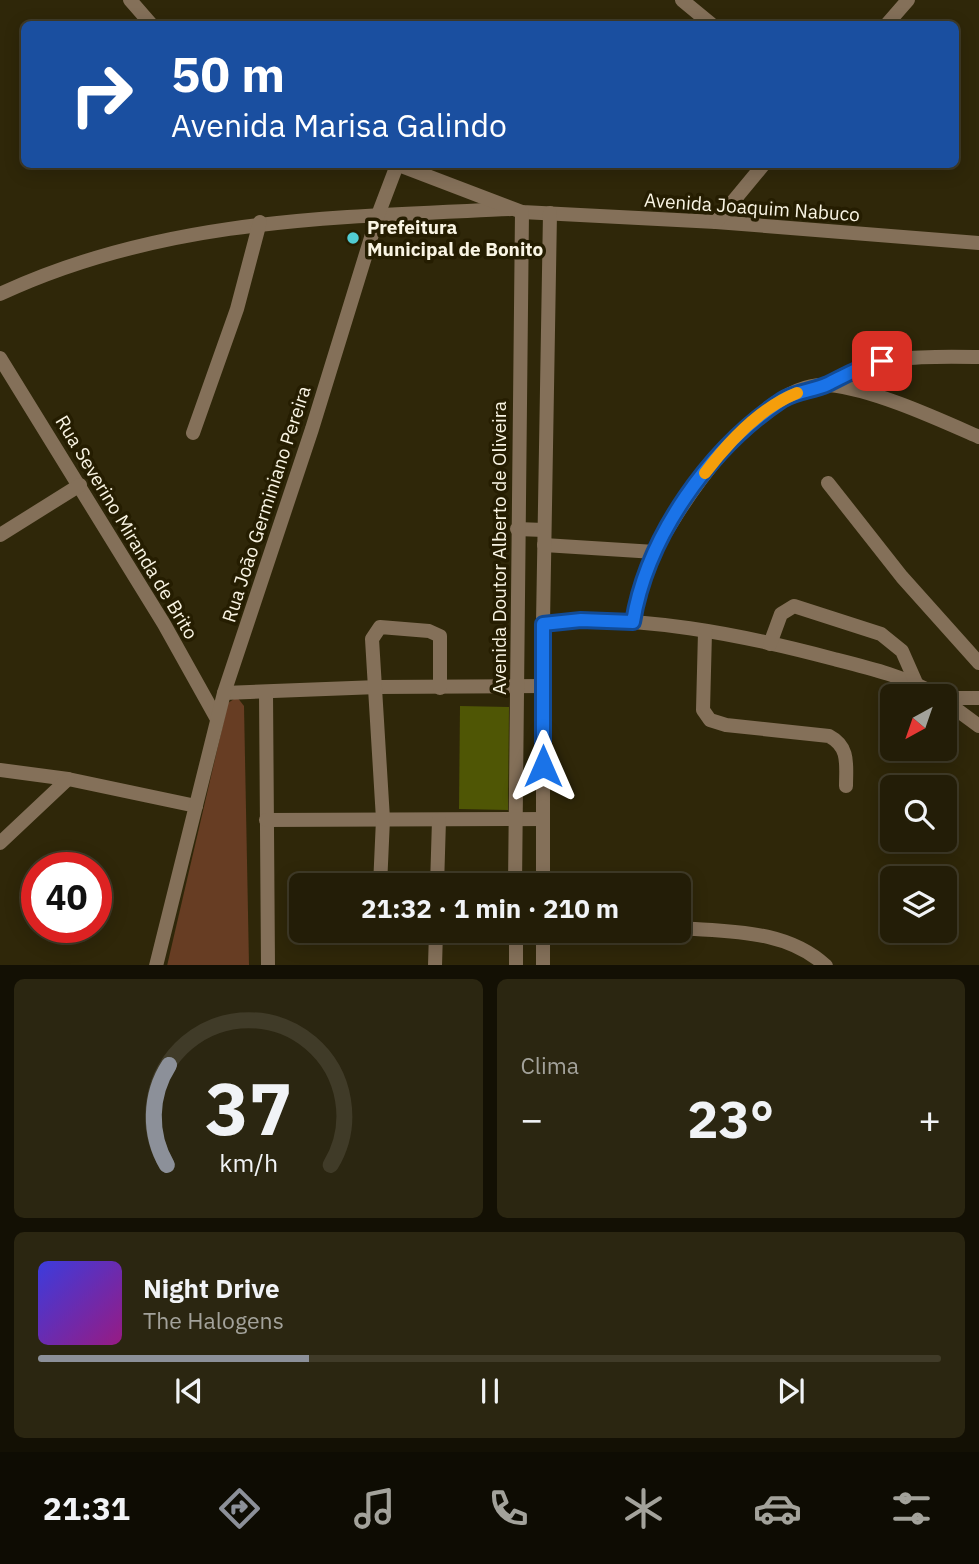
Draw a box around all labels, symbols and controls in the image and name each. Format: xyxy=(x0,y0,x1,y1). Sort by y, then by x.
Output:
text: 50 m xyxy=(171,42,285,105)
icon: right xyxy=(56,49,147,140)
text: Avenida Marisa Galindo xyxy=(171,104,507,146)
street label: Avenida Joaquim Nabuco xyxy=(643,187,861,227)
place label: Prefeitura Municipal de Bonito xyxy=(367,215,544,261)
marker: Prefeitura Municipal de Bonito xyxy=(345,230,361,246)
pin xyxy=(852,331,912,391)
icon: arrive xyxy=(863,342,901,380)
street label: Rua João Germiniano Pereira xyxy=(216,383,316,625)
street label: Avenida Doutor Alberto de Oliveira xyxy=(487,401,511,695)
street label: Rua Severino Miranda de Brito xyxy=(50,411,204,643)
north arrow xyxy=(880,684,957,761)
map controls xyxy=(880,684,957,943)
position arrow xyxy=(506,729,580,803)
button: search xyxy=(880,775,957,852)
speed limit sign: 40 xyxy=(21,852,112,943)
button: layers xyxy=(880,866,957,943)
text: 21:32 · 1 min · 210 m xyxy=(361,891,619,925)
text: Clima xyxy=(521,1050,579,1080)
text: 37 xyxy=(205,1060,292,1155)
text: 23° xyxy=(687,1085,774,1152)
text: − xyxy=(521,1094,543,1143)
text: + xyxy=(918,1094,941,1143)
text: km/h xyxy=(219,1145,278,1178)
text: Night Drive xyxy=(143,1271,280,1305)
text: The Halogens xyxy=(143,1305,284,1335)
icon: previous xyxy=(170,1372,208,1410)
icon: pause xyxy=(471,1372,509,1410)
icon: next xyxy=(772,1372,810,1410)
icon: directions xyxy=(215,1484,264,1533)
icon: music xyxy=(350,1484,399,1533)
icon: phone xyxy=(484,1484,533,1533)
icon: climate xyxy=(619,1484,668,1533)
icon: car xyxy=(753,1484,802,1533)
icon: filters xyxy=(887,1484,936,1533)
text: 21:31 xyxy=(43,1487,130,1529)

